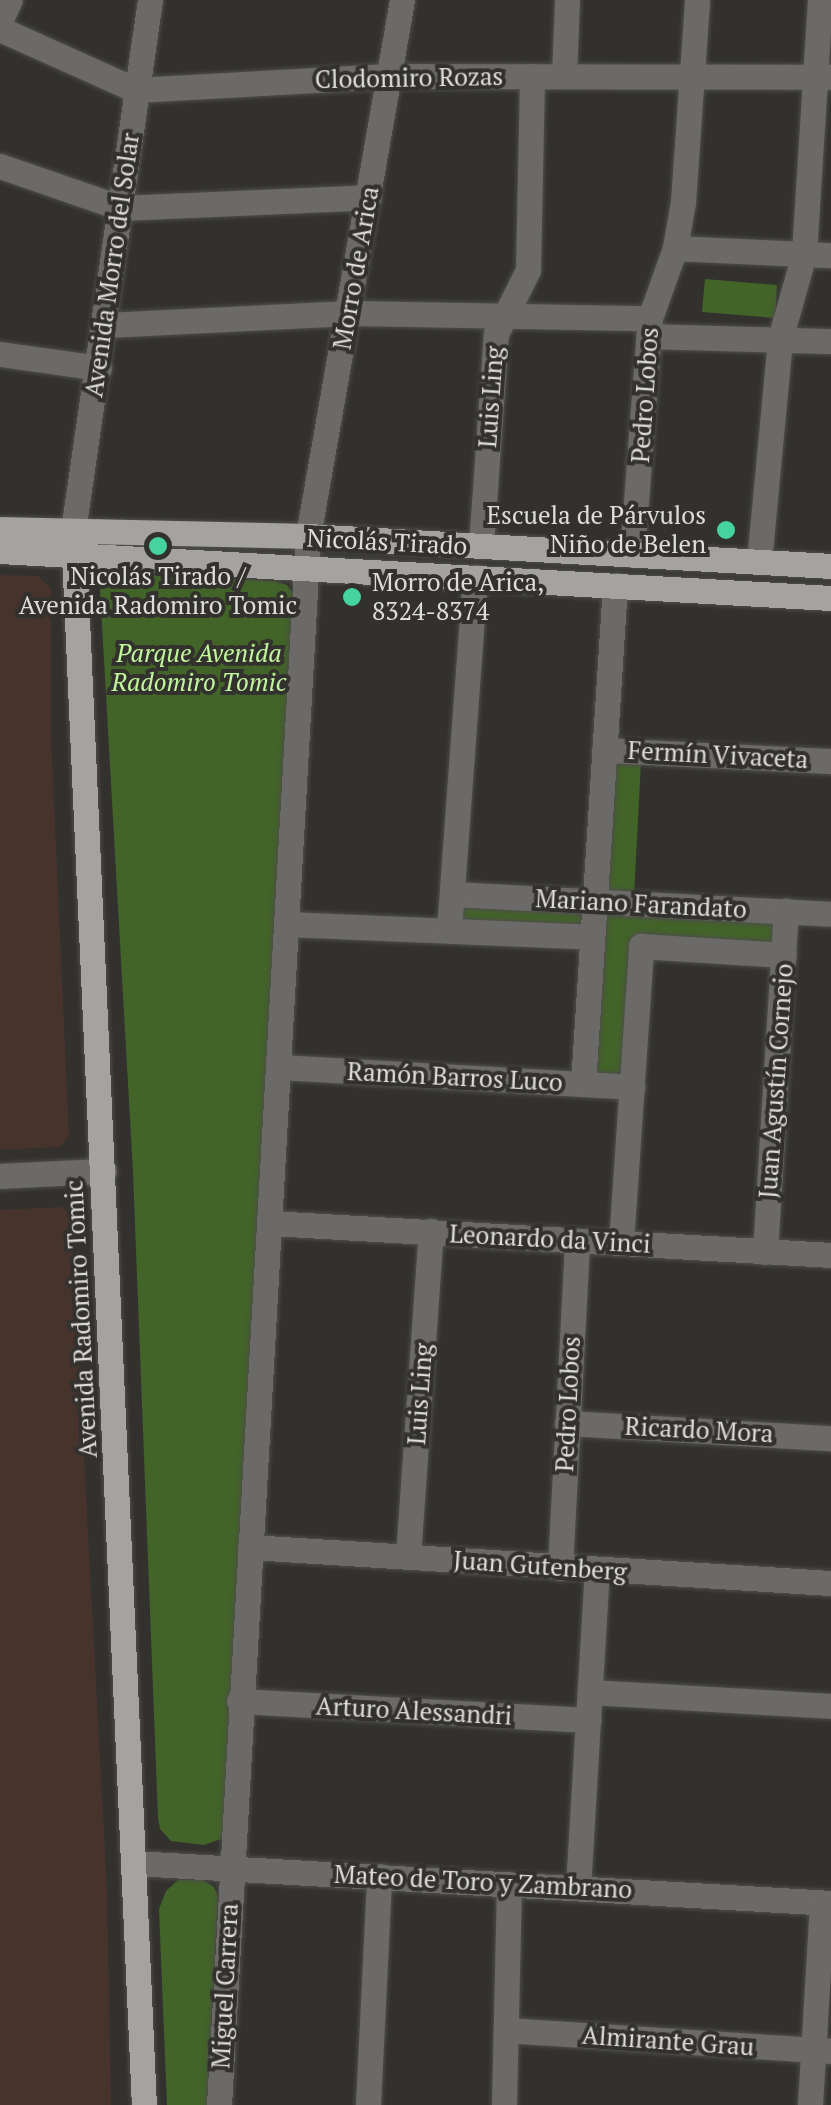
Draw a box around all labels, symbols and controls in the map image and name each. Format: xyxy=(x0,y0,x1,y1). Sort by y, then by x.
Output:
street label: Clodomiro Rozas xyxy=(315,61,503,95)
street label: Avenida Morro del Solar xyxy=(79,131,145,399)
street label: Morro de Arica xyxy=(327,184,385,352)
street label: Pedro Lobos xyxy=(625,326,665,464)
street label: Luis Ling xyxy=(472,345,510,449)
place label: Escuela de Párvulos Niño de Belen xyxy=(487,501,706,560)
marker: Escuela de Párvulos Niño de Belen xyxy=(715,519,737,541)
street label: Nicolás Tirado xyxy=(306,523,468,561)
marker: Nicolás Tirado / Avenida Radomiro Tomic xyxy=(147,535,169,557)
place label: Nicolás Tirado / Avenida Radomiro Tomic xyxy=(19,562,297,621)
place label: Morro de Arica, 8324-8374 xyxy=(372,568,545,627)
marker: Morro de Arica, 8324-8374 xyxy=(341,586,363,608)
park label: Parque Avenida Radomiro Tomic xyxy=(112,639,286,698)
street label: Fermín Vivaceta xyxy=(627,735,809,775)
street label: Mariano Farandato xyxy=(535,883,747,925)
street label: Juan Agustín Cornejo xyxy=(753,962,799,1200)
street label: Ramón Barros Luco xyxy=(346,1056,564,1098)
street label: Avenida Radomiro Tomic xyxy=(59,1179,103,1459)
street label: Leonardo da Vinci xyxy=(448,1219,652,1259)
street label: Pedro Lobos xyxy=(549,1335,587,1473)
street label: Luis Ling xyxy=(401,1342,439,1446)
street label: Ricardo Mora xyxy=(624,1411,774,1449)
street label: Juan Gutenberg xyxy=(452,1545,628,1587)
street label: Arturo Alessandri xyxy=(315,1691,513,1731)
street label: Mateo de Toro y Zambrano xyxy=(333,1859,633,1905)
street label: Miguel Carrera xyxy=(206,1903,244,2069)
street label: Almirante Grau xyxy=(581,2020,755,2062)

